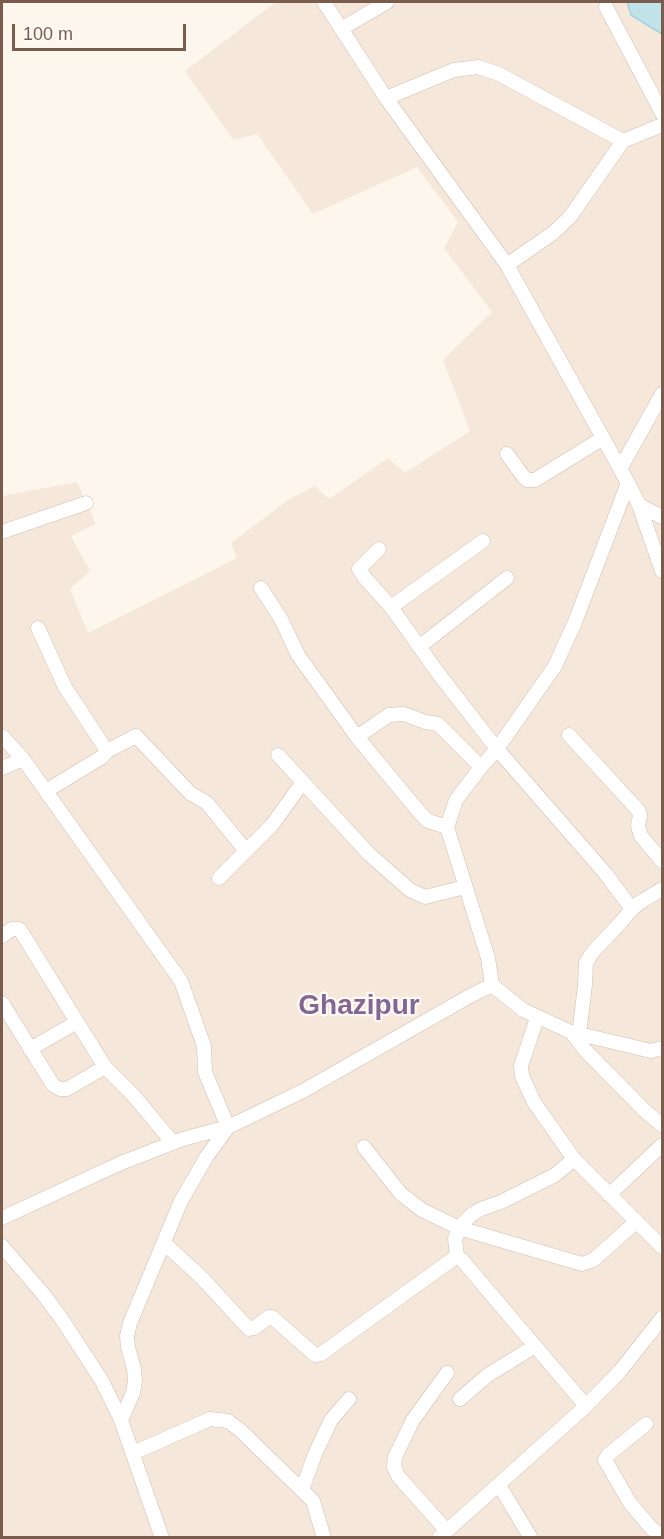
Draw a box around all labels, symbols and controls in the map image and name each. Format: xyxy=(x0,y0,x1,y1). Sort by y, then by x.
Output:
scale bar xyxy=(15,12,189,50)
text: 100 m xyxy=(23,24,73,44)
district label: Ghazipur xyxy=(298,989,420,1023)

